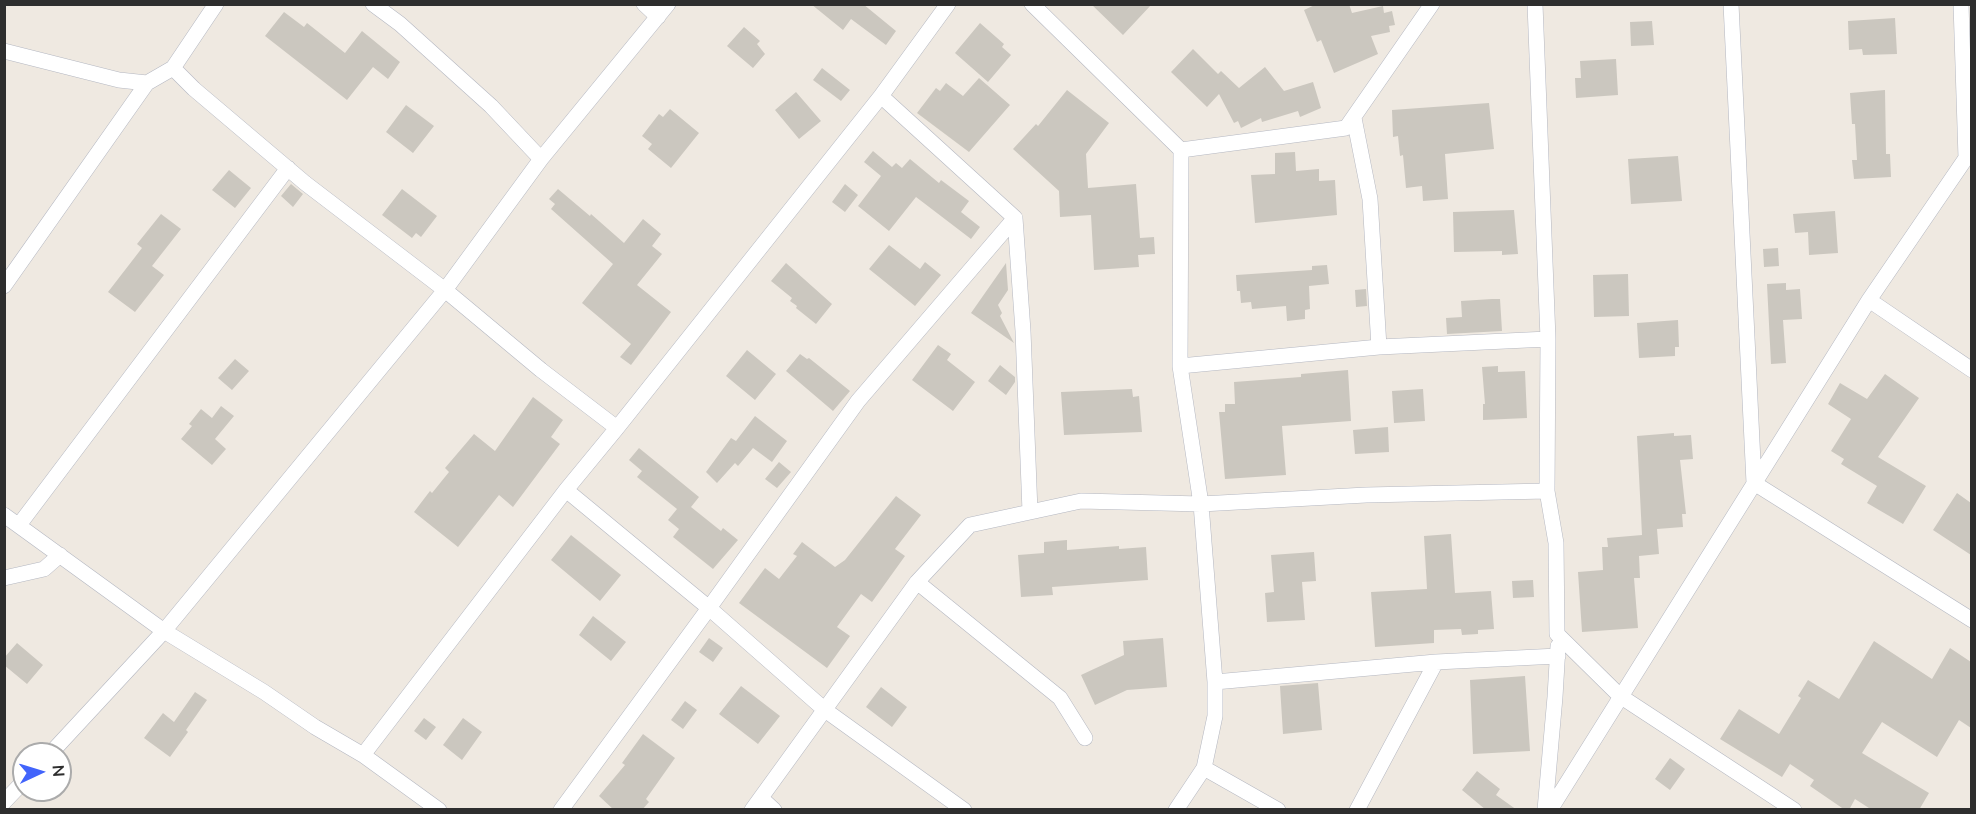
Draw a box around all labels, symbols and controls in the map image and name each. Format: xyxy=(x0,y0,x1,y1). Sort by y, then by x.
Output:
north arrow xyxy=(12,742,72,802)
text: N xyxy=(47,764,69,778)

